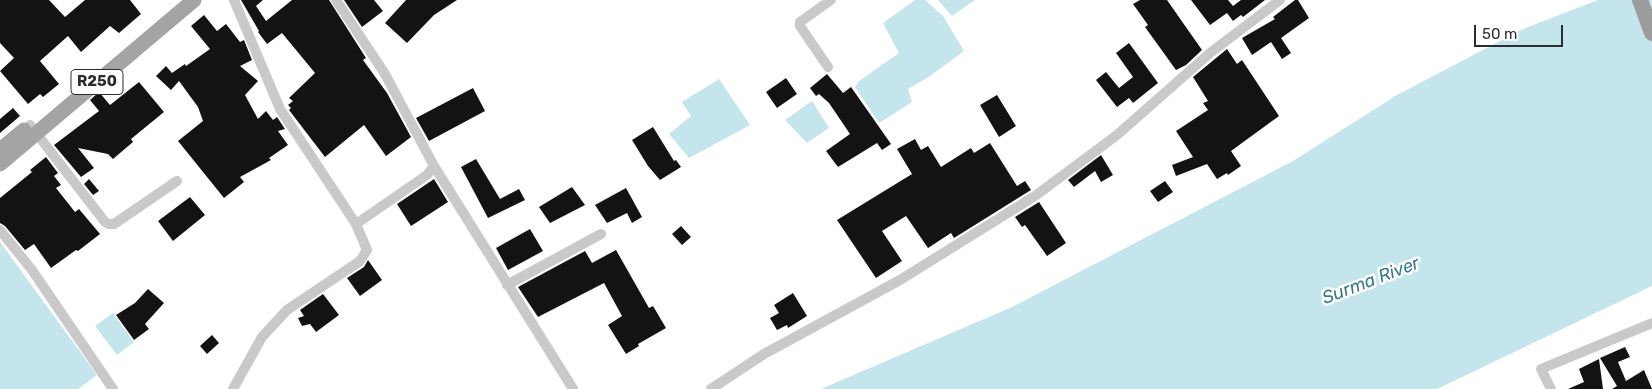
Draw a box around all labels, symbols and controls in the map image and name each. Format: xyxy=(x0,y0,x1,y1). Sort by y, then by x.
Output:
scale bar xyxy=(1477,15,1566,47)
text: 50 m xyxy=(1482,25,1517,43)
road number: R250 xyxy=(71,70,123,94)
water label: Surma River xyxy=(1319,253,1423,309)

